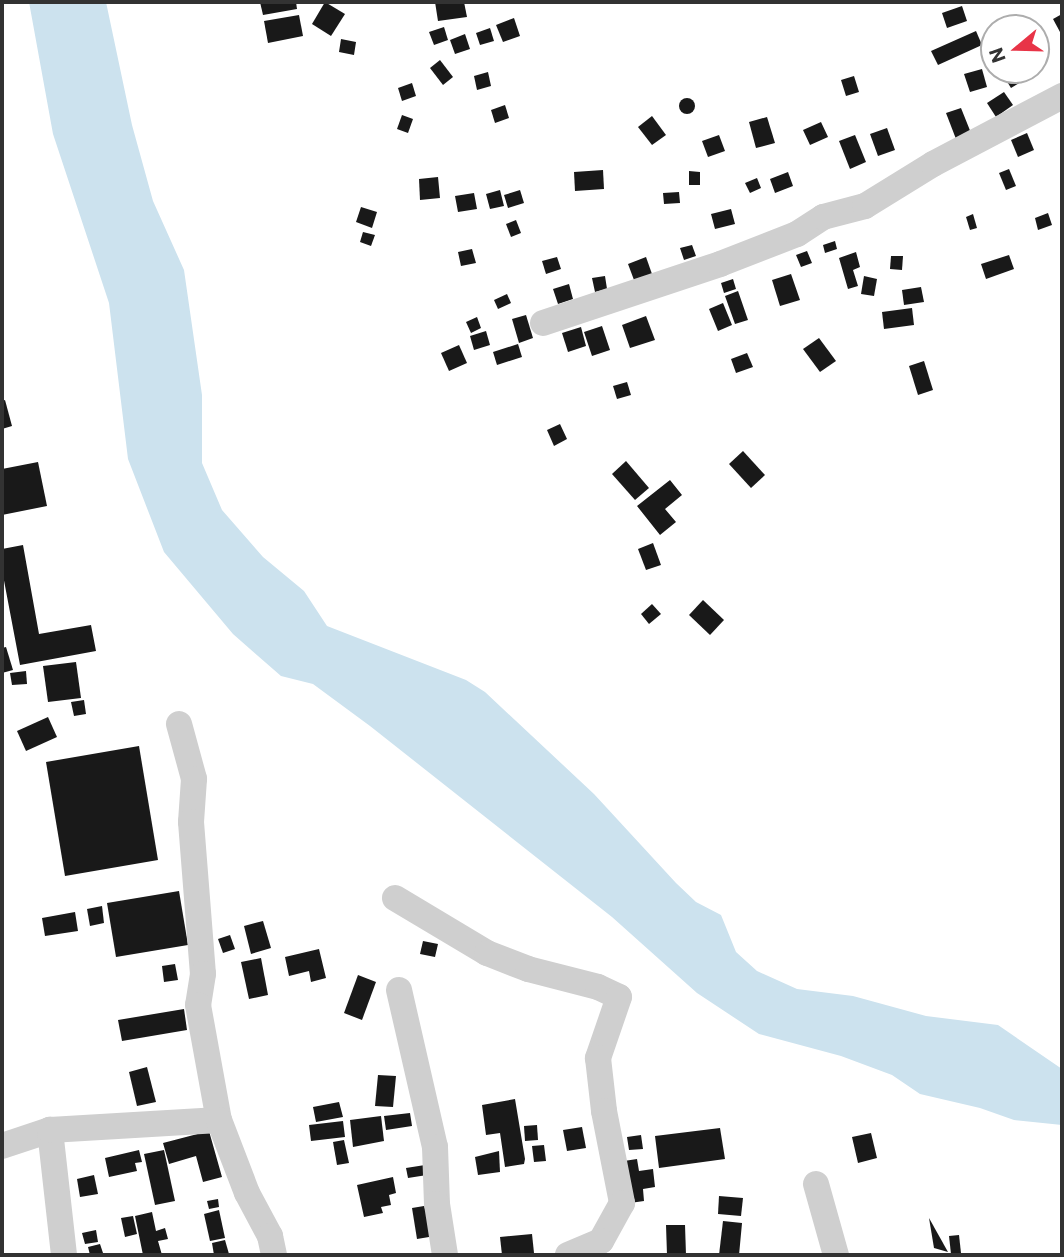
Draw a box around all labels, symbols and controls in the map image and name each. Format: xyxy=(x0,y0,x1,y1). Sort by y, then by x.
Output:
north arrow xyxy=(980,14,1050,84)
text: N xyxy=(983,45,1010,66)

